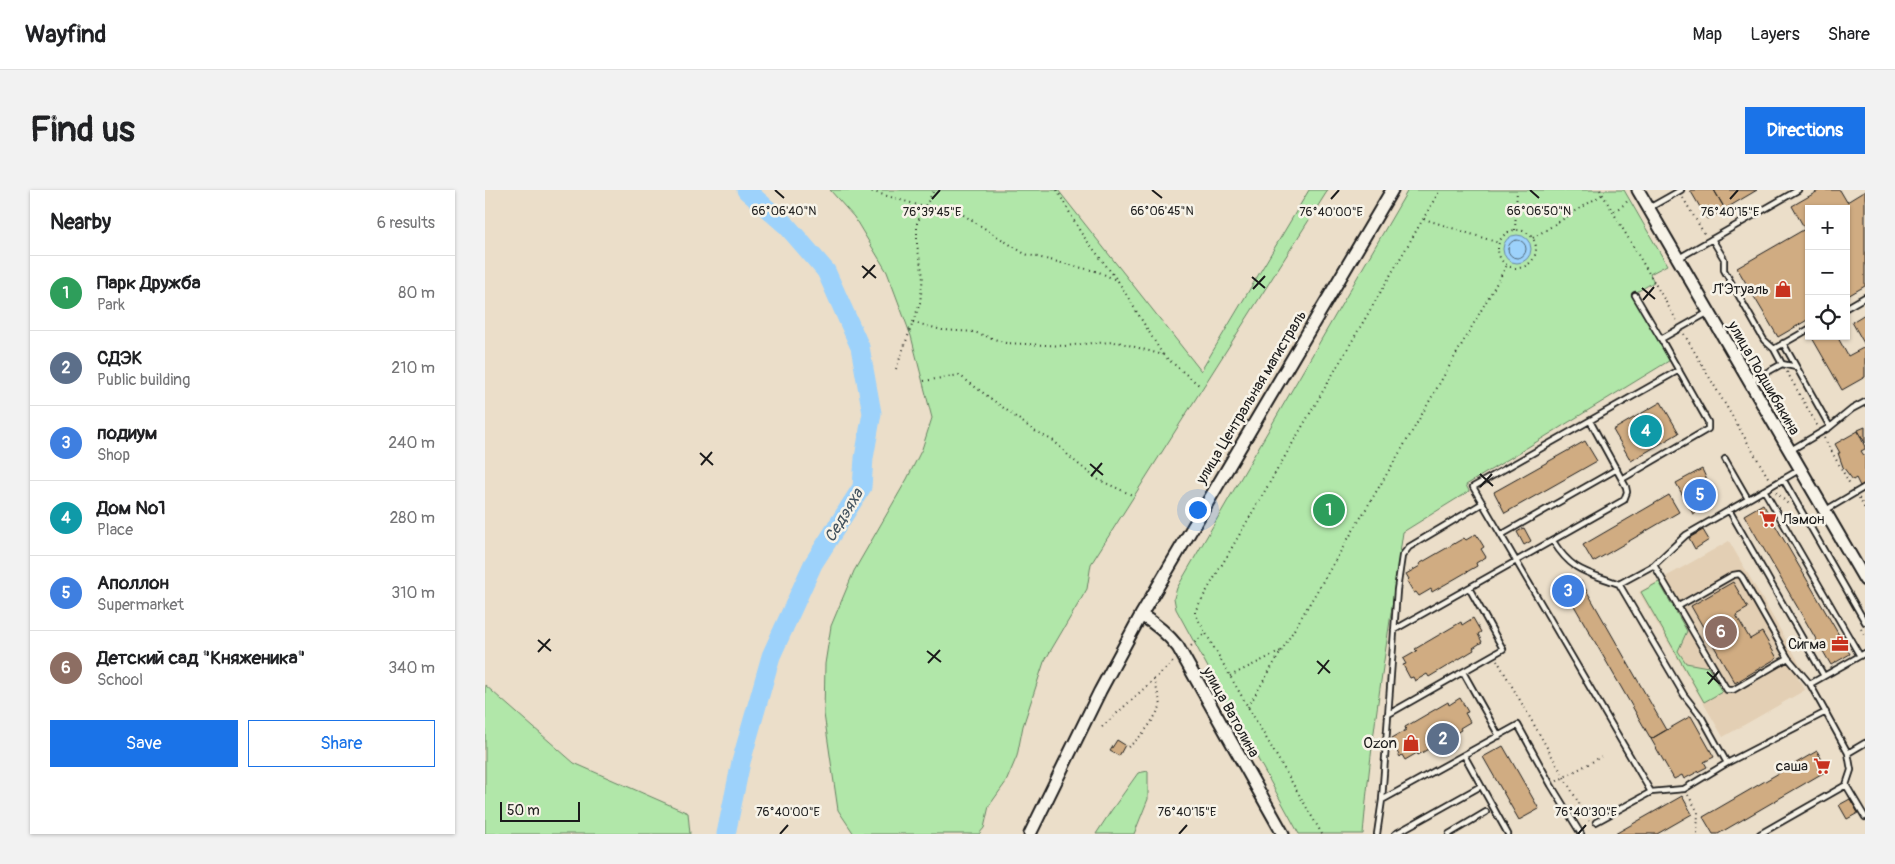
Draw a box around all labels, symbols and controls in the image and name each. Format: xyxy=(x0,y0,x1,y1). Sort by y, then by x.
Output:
text: Wayfind xyxy=(25,20,106,49)
text: Map xyxy=(1693,23,1722,46)
text: Layers xyxy=(1750,23,1800,46)
text: Share xyxy=(1828,23,1870,46)
button: Directions xyxy=(1745,107,1865,154)
text: Find us xyxy=(30,108,135,152)
text: 66°06'40"N xyxy=(752,204,816,219)
text: 66°06'45"N xyxy=(1130,204,1194,219)
text: 66°06'50"N xyxy=(1507,204,1571,219)
text: 76°39'45"E xyxy=(903,205,961,220)
text: 76°40'00"E xyxy=(1299,205,1363,220)
text: 76°40'15"E xyxy=(1701,205,1759,220)
map controls xyxy=(1805,205,1850,340)
button: + xyxy=(1805,205,1850,250)
text: Nearby xyxy=(50,209,111,236)
text: 6 results xyxy=(377,213,435,233)
button: − xyxy=(1805,250,1850,295)
text: Парк Дружба xyxy=(97,271,201,295)
shop icon: Л'Этуаль xyxy=(1773,279,1793,299)
place label: Л'Этуаль xyxy=(1711,280,1769,299)
text: 1 xyxy=(63,283,69,303)
text: 80 m xyxy=(398,283,435,303)
text: Park xyxy=(97,295,125,315)
button: locate xyxy=(1805,295,1850,340)
street label: улица Центральная магистраль xyxy=(1191,307,1311,489)
street label: улица Подшибякина xyxy=(1723,317,1804,439)
text: СДЭК xyxy=(97,346,142,370)
text: 2 xyxy=(62,358,70,378)
text: 210 m xyxy=(391,358,435,378)
text: Public building xyxy=(97,370,190,390)
pin: 4 xyxy=(1630,412,1662,450)
text: подиум xyxy=(97,421,157,445)
text: 3 xyxy=(62,433,70,453)
text: 240 m xyxy=(388,433,435,453)
text: Shop xyxy=(97,445,130,465)
pin: 5 xyxy=(1684,476,1716,514)
water label: Седэяха xyxy=(820,484,868,546)
pin: 1 xyxy=(1313,491,1345,529)
text: Дом №1 xyxy=(97,496,166,520)
your location xyxy=(1185,497,1211,523)
text: 4 xyxy=(61,508,71,528)
text: 280 m xyxy=(389,508,435,528)
supermarket icon: Лэмон xyxy=(1758,509,1778,529)
place label: Лэмон xyxy=(1781,510,1824,529)
text: Place xyxy=(97,520,133,540)
text: Аполлон xyxy=(97,571,169,595)
pin: 3 xyxy=(1552,572,1584,610)
text: 5 xyxy=(62,583,70,603)
text: 310 m xyxy=(391,583,435,603)
text: Supermarket xyxy=(97,595,184,615)
pin: 6 xyxy=(1705,613,1737,651)
office icon: Сигма xyxy=(1830,634,1850,654)
place label: Сигма xyxy=(1788,635,1826,654)
text: Детский сад "Княженика" xyxy=(97,646,305,670)
text: 6 xyxy=(61,658,71,678)
text: 340 m xyxy=(388,658,435,678)
street label: улица Ватолина xyxy=(1197,663,1263,761)
text: School xyxy=(97,670,143,690)
button: Save xyxy=(50,720,238,767)
button: Share xyxy=(248,720,435,767)
pin: 2 xyxy=(1427,720,1459,758)
shop icon: Ozon xyxy=(1401,733,1421,753)
place label: Ozon xyxy=(1363,734,1397,753)
supermarket icon: саша xyxy=(1812,756,1832,776)
place label: саша xyxy=(1776,757,1808,776)
scale bar xyxy=(500,799,580,822)
text: 50 m xyxy=(507,802,540,819)
text: 76°40'00"E xyxy=(756,805,820,820)
text: 76°40'15"E xyxy=(1158,805,1216,820)
text: 76°40'30"E xyxy=(1555,805,1617,820)

